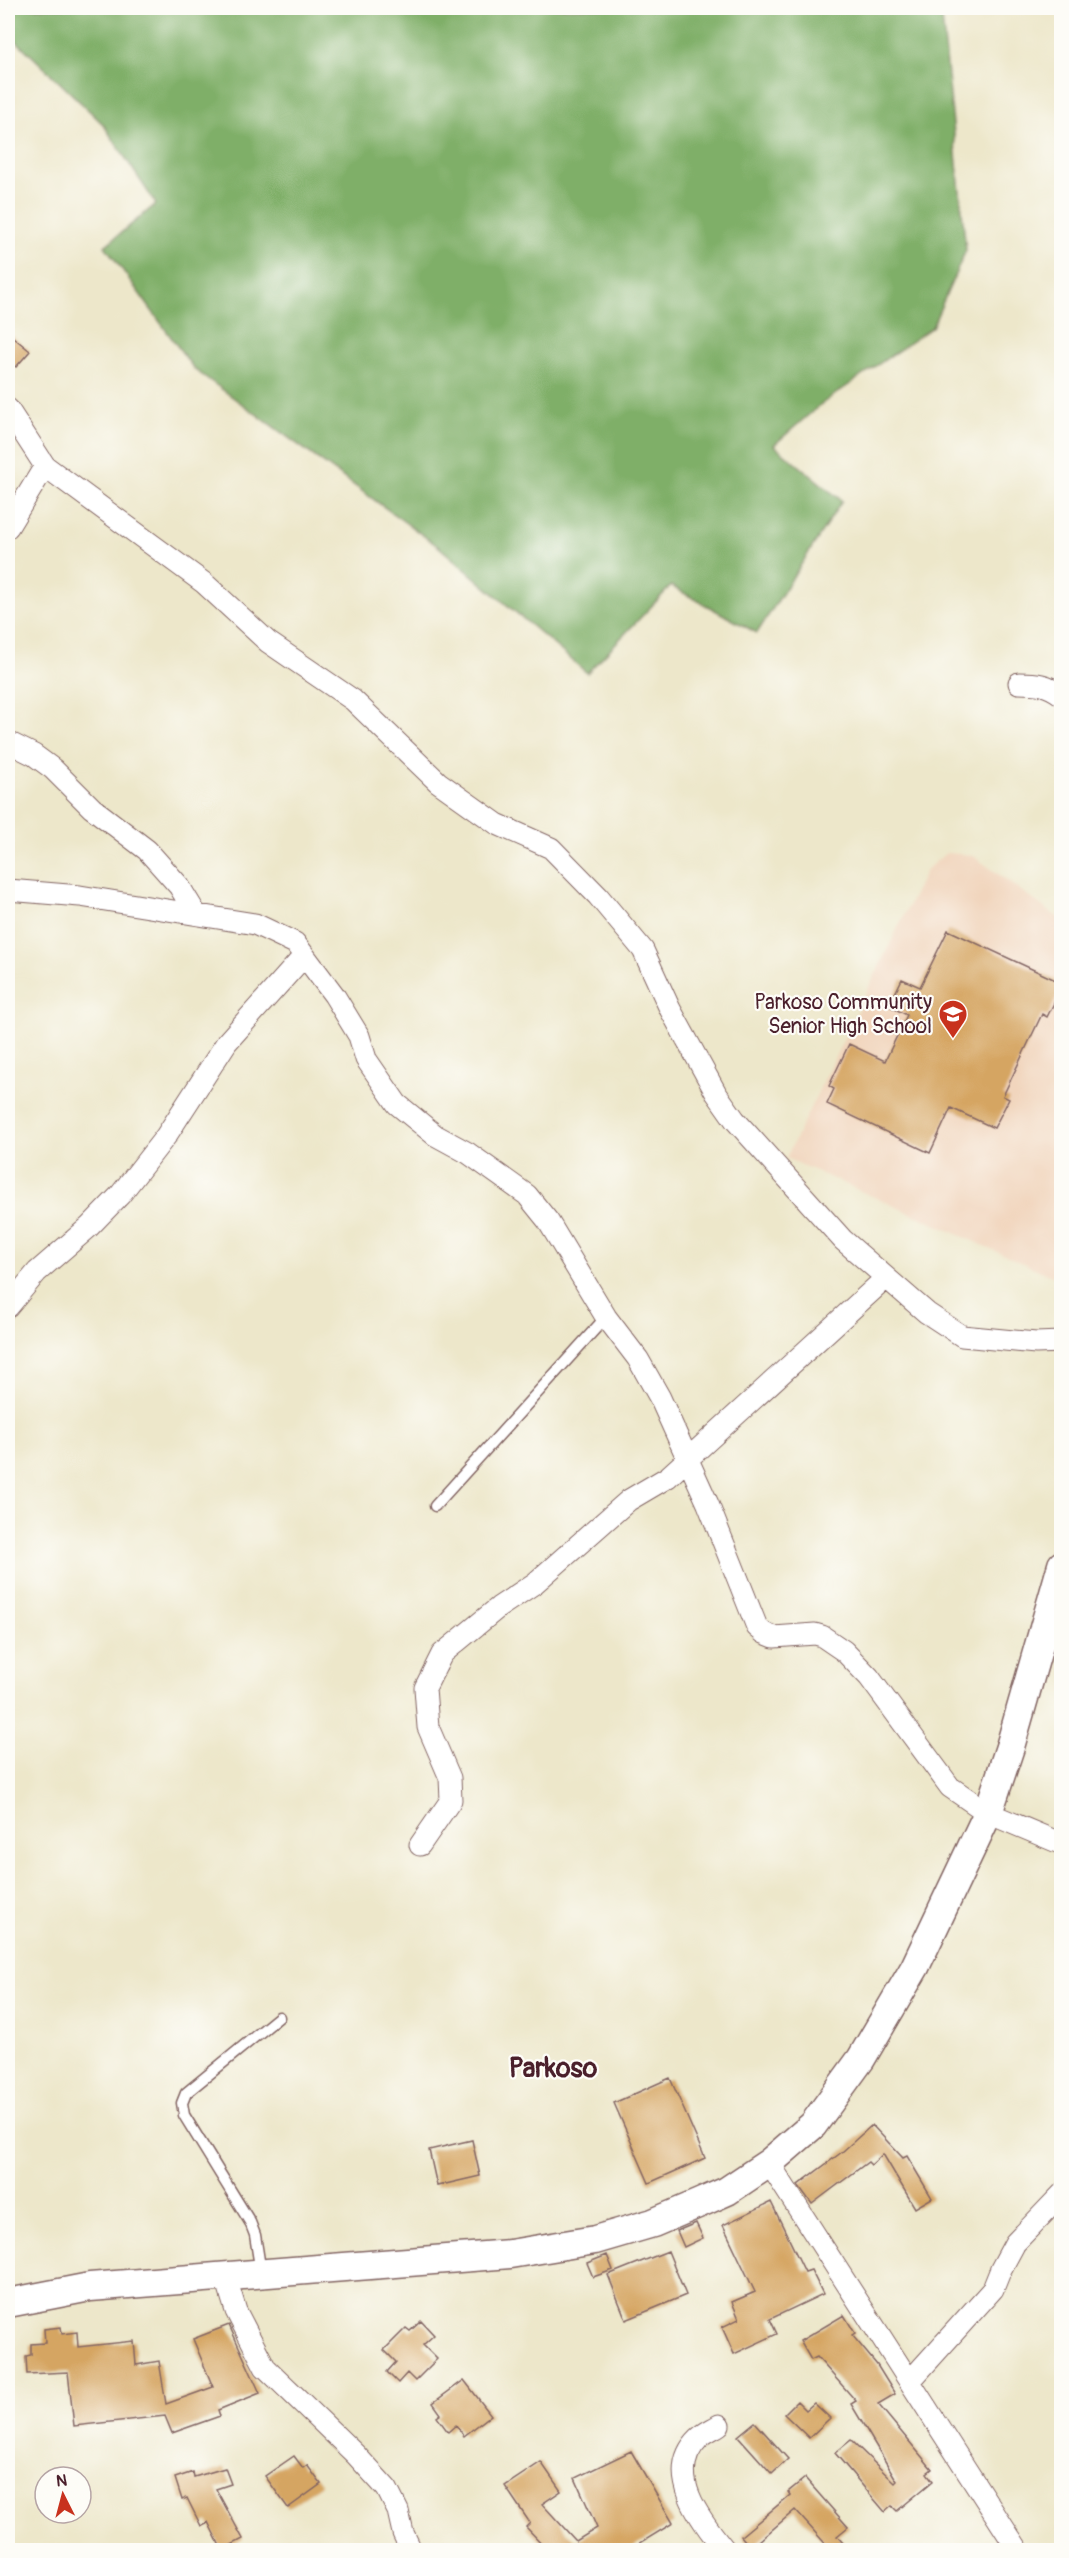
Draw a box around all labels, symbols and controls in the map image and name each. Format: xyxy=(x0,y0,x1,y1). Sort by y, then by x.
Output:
place label: Parkoso Community Senior High School xyxy=(754,989,932,1040)
school or university icon: Parkoso Community Senior High School xyxy=(937,998,969,1040)
district label: Parkoso xyxy=(509,2052,598,2085)
north arrow xyxy=(33,2465,93,2525)
text: N xyxy=(55,2471,68,2492)

